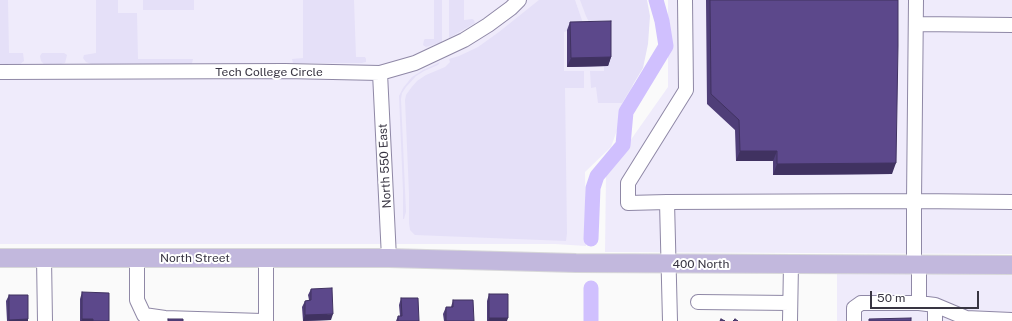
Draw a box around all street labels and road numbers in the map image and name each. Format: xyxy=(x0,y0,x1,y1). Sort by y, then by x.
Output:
street label: Tech College Circle xyxy=(215,65,323,79)
street label: North 550 East xyxy=(376,123,394,209)
street label: North Street xyxy=(160,251,230,265)
street label: 400 North xyxy=(673,257,729,271)

